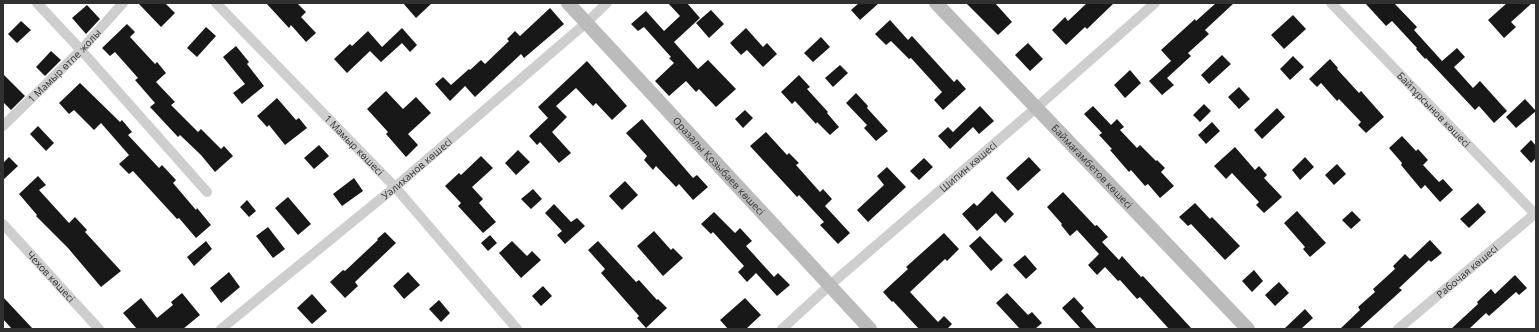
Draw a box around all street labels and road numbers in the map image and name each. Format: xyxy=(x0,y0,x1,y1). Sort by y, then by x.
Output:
street label: 1 Мамыр өтпе жолы xyxy=(24,26,104,105)
street label: Байтұрсынов көшесі xyxy=(1394,69,1474,150)
street label: 1 Мамыр көшесі xyxy=(321,111,387,178)
street label: Оразалы Қозыбаев көшесі xyxy=(670,114,768,218)
street label: Баймағамбетов көшесі xyxy=(1049,121,1136,212)
street label: Уәлиханов көшесі xyxy=(378,134,455,202)
street label: Шипин көшесі xyxy=(936,138,1000,195)
street label: Рабочая көшесі xyxy=(1433,241,1501,301)
street label: Чехов көшесі xyxy=(24,248,78,305)

